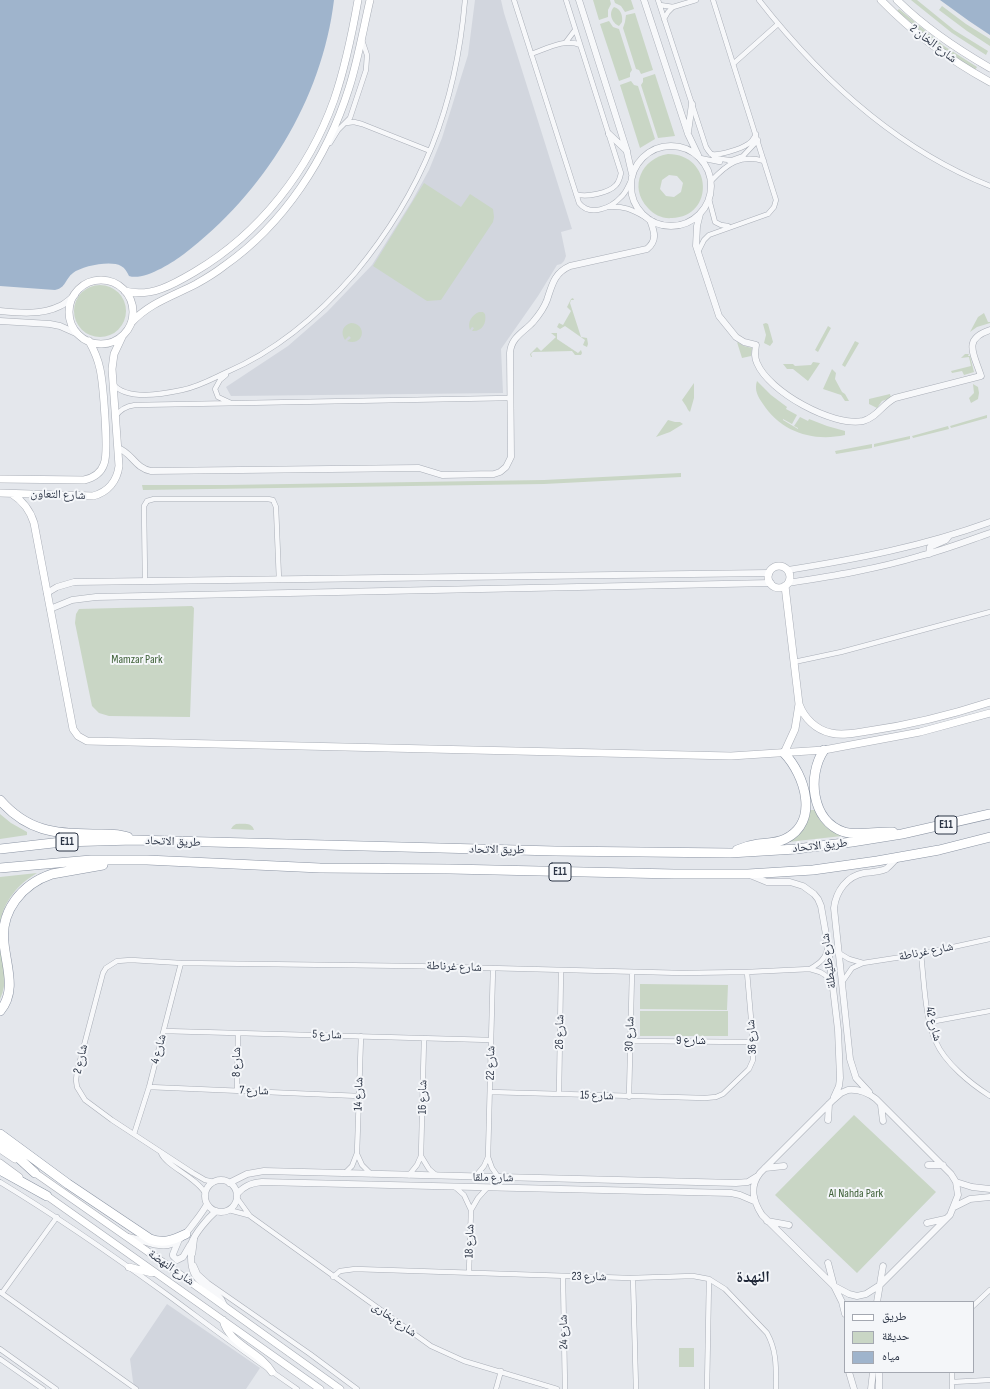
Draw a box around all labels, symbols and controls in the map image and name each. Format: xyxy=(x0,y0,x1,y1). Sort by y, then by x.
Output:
street label: شارع الخان 2 xyxy=(907,22,959,66)
street label: شارع التعاون xyxy=(30,487,86,503)
park label: Mamzar Park xyxy=(111,653,163,667)
road number: E11 xyxy=(935,816,957,834)
road number: E11 xyxy=(56,833,78,851)
street label: طريق الاتحاد xyxy=(145,834,201,850)
street label: طريق الاتحاد xyxy=(792,836,848,856)
street label: طريق الاتحاد xyxy=(469,842,525,858)
road number: E11 xyxy=(549,863,571,881)
street label: شارع طليطلة xyxy=(818,932,840,990)
street label: شارع غرناطة xyxy=(897,940,955,964)
street label: شارع غرناطة xyxy=(426,959,482,975)
street label: شارع 42 xyxy=(922,1005,944,1043)
street label: شارع 26 xyxy=(552,1014,568,1050)
street label: شارع 30 xyxy=(622,1016,638,1052)
street label: شارع 36 xyxy=(744,1019,760,1055)
street label: شارع 5 xyxy=(312,1027,342,1043)
street label: شارع 4 xyxy=(148,1033,170,1065)
street label: شارع 9 xyxy=(676,1034,706,1048)
street label: شارع 2 xyxy=(71,1043,91,1075)
street label: شارع 22 xyxy=(483,1046,499,1080)
street label: شارع 8 xyxy=(230,1047,244,1077)
street label: شارع 14 xyxy=(351,1077,367,1111)
street label: شارع 16 xyxy=(416,1080,430,1114)
street label: شارع 7 xyxy=(239,1083,269,1099)
street label: شارع 15 xyxy=(580,1088,614,1104)
street label: شارع ملقا xyxy=(472,1170,514,1186)
park label: Al Nahda Park xyxy=(829,1187,883,1201)
street label: شارع 18 xyxy=(462,1224,478,1258)
street label: شارع النهضة xyxy=(145,1247,197,1289)
district label: النهدة xyxy=(736,1268,770,1288)
street label: شارع 23 xyxy=(572,1269,606,1285)
street label: شارع بخارى xyxy=(369,1299,419,1341)
legend xyxy=(844,1301,974,1373)
text: طريق xyxy=(882,1309,907,1324)
street label: شارع 24 xyxy=(556,1315,572,1349)
text: حديقة xyxy=(882,1329,910,1344)
text: مياه xyxy=(882,1349,900,1364)

